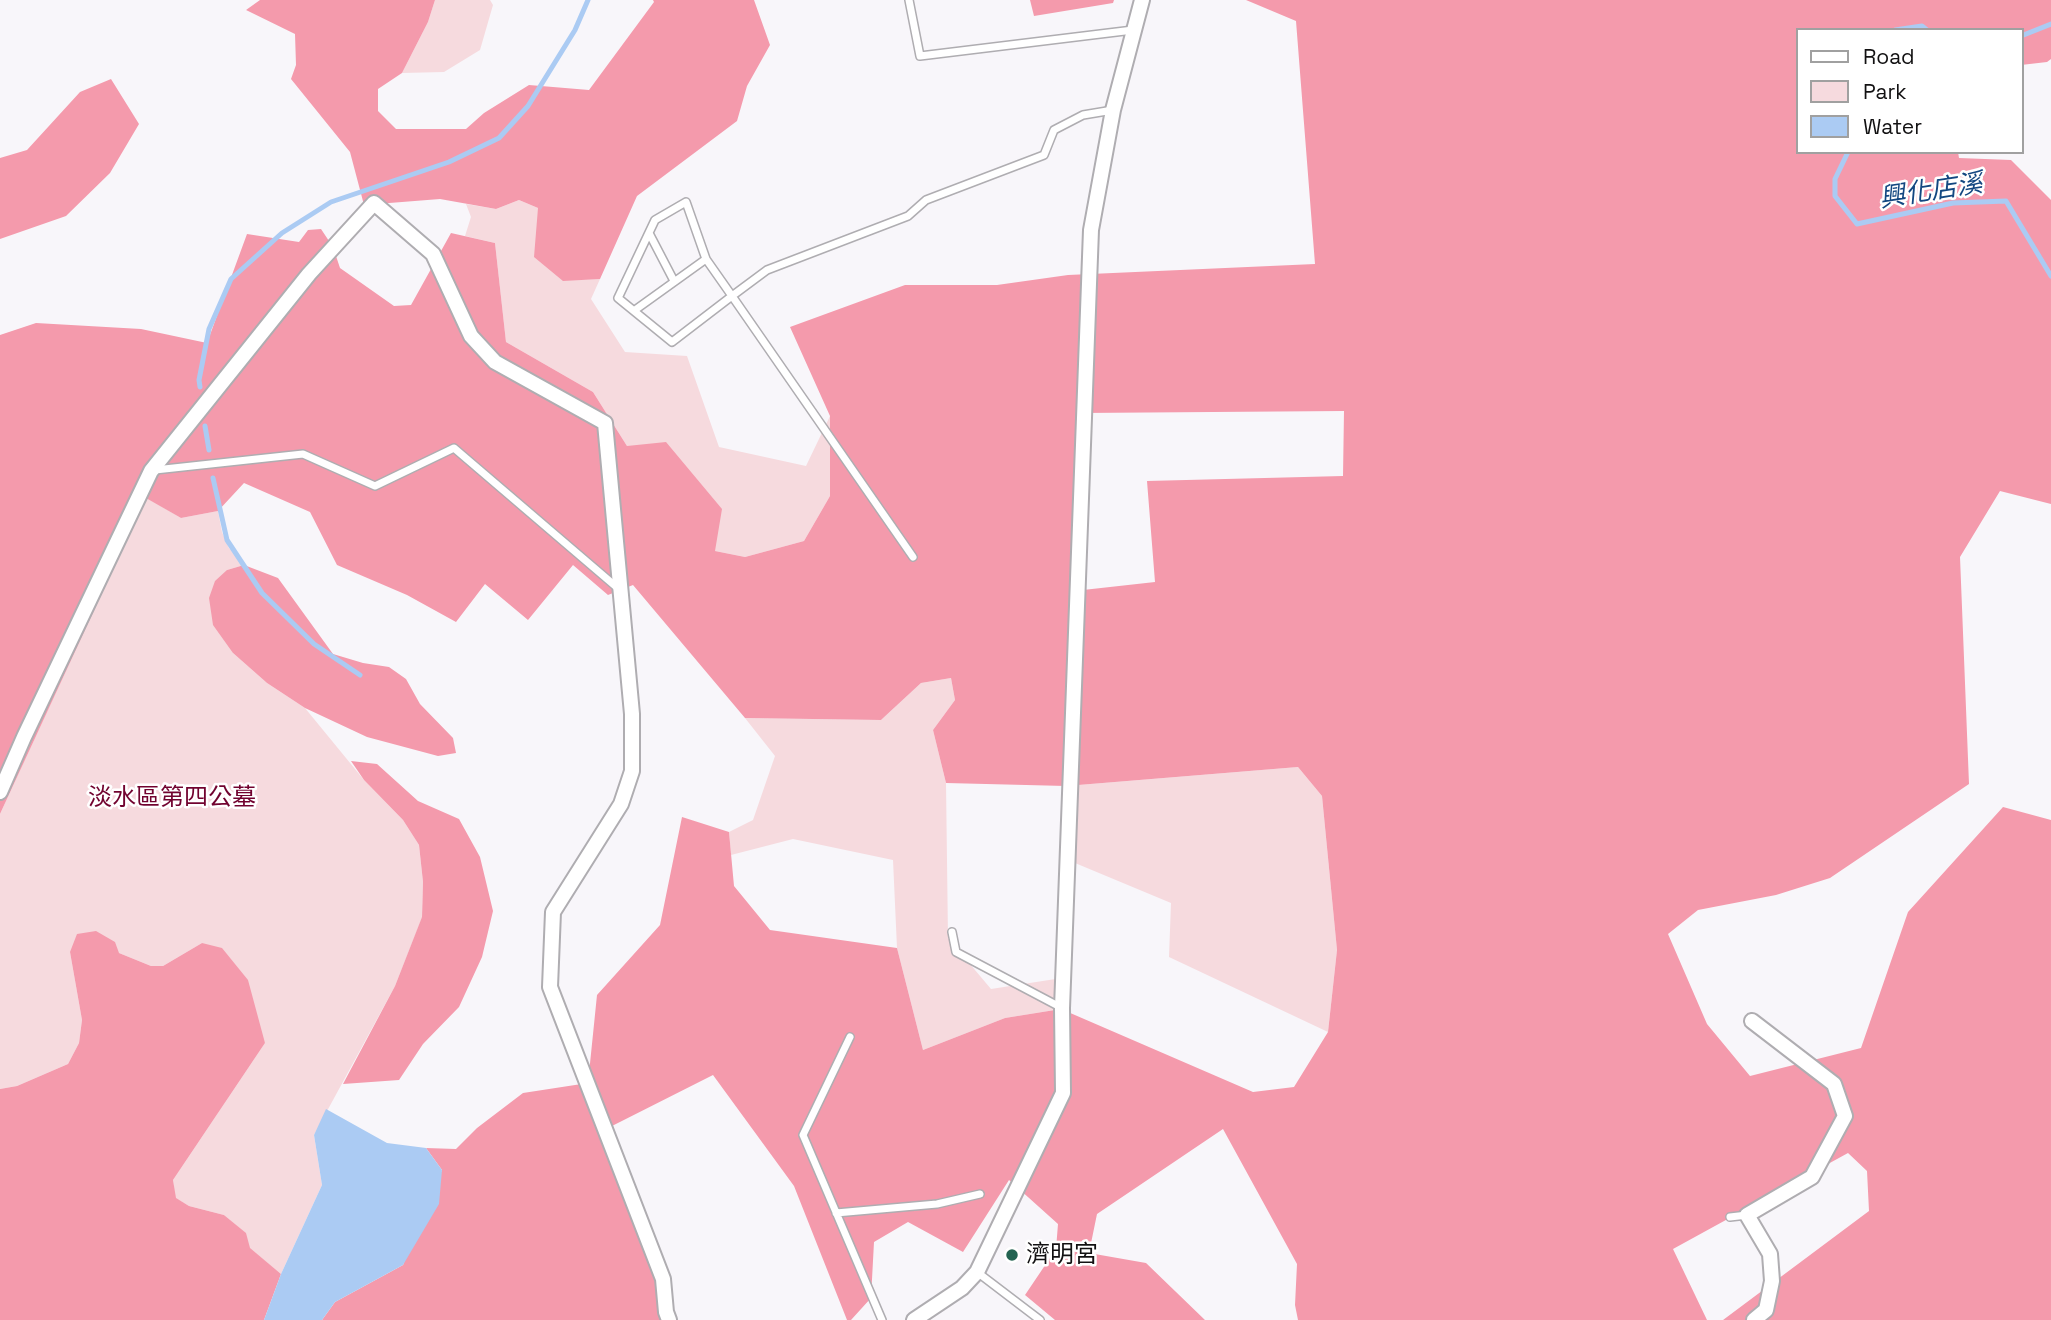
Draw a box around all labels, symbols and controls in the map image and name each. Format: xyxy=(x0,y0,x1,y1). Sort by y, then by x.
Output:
legend xyxy=(1796,28,2023,154)
text: Road xyxy=(1863,43,1915,70)
text: Park xyxy=(1863,78,1907,105)
text: Water xyxy=(1863,113,1922,140)
water label: 興化店溪 xyxy=(1877,168,1985,216)
park label: 淡水區第四公墓 xyxy=(88,784,256,812)
place label: 濟明宮 xyxy=(1026,1241,1098,1269)
marker: 濟明宮 xyxy=(1004,1247,1020,1263)

